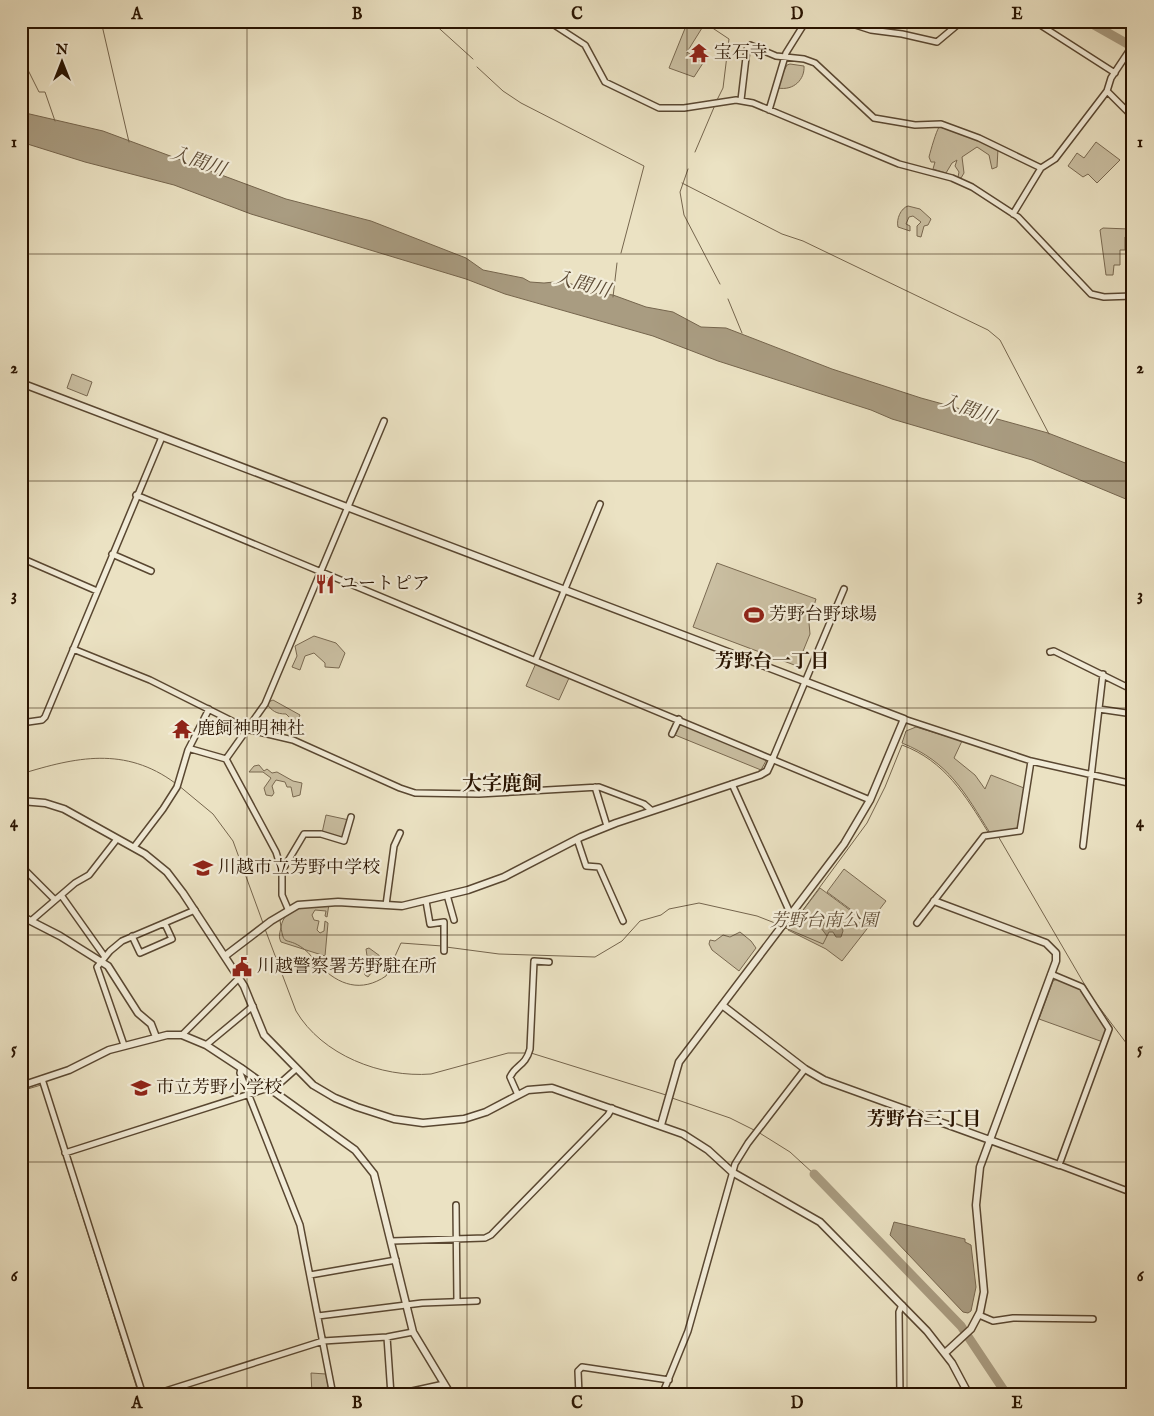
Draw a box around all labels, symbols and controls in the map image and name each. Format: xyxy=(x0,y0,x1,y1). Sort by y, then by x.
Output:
text: A xyxy=(131,5,144,25)
text: B xyxy=(352,5,363,25)
text: C xyxy=(571,5,583,25)
text: D xyxy=(791,5,804,25)
text: E xyxy=(1011,5,1023,25)
north arrow xyxy=(38,38,88,88)
text: N xyxy=(55,41,68,59)
temple icon: 宝石寺 xyxy=(688,42,710,64)
place label: 宝石寺 xyxy=(714,42,768,65)
text: 1 xyxy=(11,133,17,153)
text: 1 xyxy=(1137,133,1143,153)
water label: 入間川 xyxy=(167,141,231,183)
water label: 入間川 xyxy=(551,266,615,304)
text: 2 xyxy=(10,359,18,379)
text: 2 xyxy=(1136,359,1144,379)
water label: 入間川 xyxy=(937,389,1001,431)
restaurant icon: ユートピア xyxy=(314,573,336,595)
place label: ユートピア xyxy=(340,573,430,596)
text: 3 xyxy=(11,586,17,606)
text: 3 xyxy=(1137,586,1143,606)
sports icon: 芳野台野球場 xyxy=(743,604,765,626)
place label: 芳野台野球場 xyxy=(769,604,877,627)
district label: 芳野台一丁目 xyxy=(715,650,829,674)
temple icon: 鹿飼神明神社 xyxy=(171,718,193,740)
place label: 鹿飼神明神社 xyxy=(197,718,305,741)
district label: 大字鹿飼 xyxy=(462,772,542,797)
text: 4 xyxy=(10,813,19,833)
text: 4 xyxy=(1136,813,1145,833)
school or university icon: 川越市立芳野中学校 xyxy=(192,857,214,879)
place label: 川越市立芳野中学校 xyxy=(218,857,380,880)
park label: 芳野台南公園 xyxy=(770,910,881,933)
public building icon: 川越警察署芳野駐在所 xyxy=(231,956,253,978)
place label: 川越警察署芳野駐在所 xyxy=(257,956,437,979)
text: 5 xyxy=(11,1040,17,1060)
text: 5 xyxy=(1137,1040,1143,1060)
school or university icon: 市立芳野小学校 xyxy=(130,1077,152,1099)
place label: 市立芳野小学校 xyxy=(156,1077,282,1100)
district label: 芳野台三丁目 xyxy=(867,1108,981,1132)
text: 6 xyxy=(11,1267,19,1287)
text: 6 xyxy=(1137,1267,1145,1287)
text: A xyxy=(131,1394,144,1414)
text: B xyxy=(352,1394,363,1414)
text: C xyxy=(571,1394,583,1414)
text: D xyxy=(791,1394,804,1414)
text: E xyxy=(1011,1394,1023,1414)

